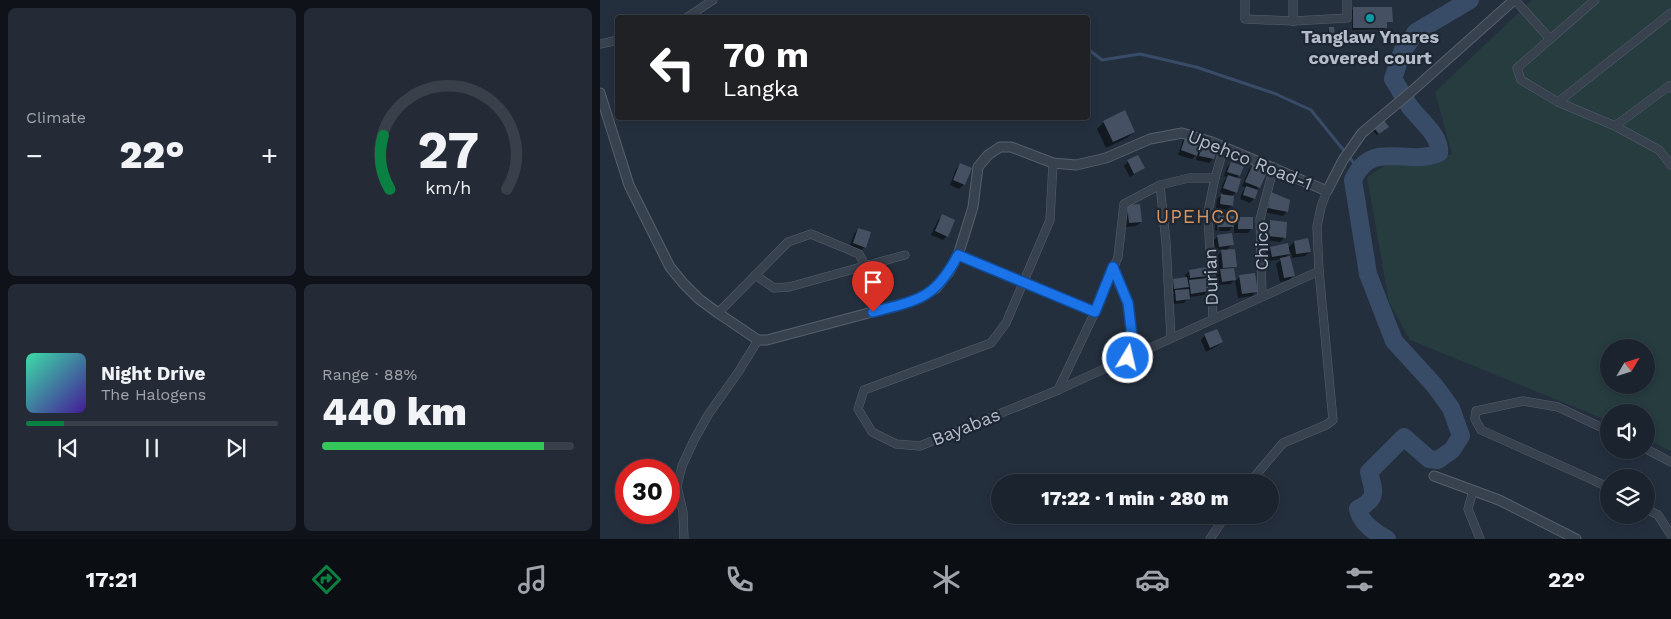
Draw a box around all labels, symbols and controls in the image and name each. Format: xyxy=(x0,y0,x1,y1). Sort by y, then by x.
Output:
marker: Tanglaw Ynares covered court xyxy=(1364,12,1376,24)
place label: Tanglaw Ynares covered court xyxy=(1301,26,1439,68)
text: 70 m xyxy=(723,34,809,76)
icon: left xyxy=(640,35,705,100)
text: Langka xyxy=(723,76,799,101)
text: Climate xyxy=(26,108,86,127)
text: 27 xyxy=(417,120,479,181)
street label: Upehco Road-1 xyxy=(1185,125,1315,194)
text: 22° xyxy=(120,133,184,177)
text: − xyxy=(26,139,43,172)
text: + xyxy=(261,139,278,172)
text: km/h xyxy=(425,177,471,198)
district label: UPEHCO xyxy=(1156,205,1240,228)
street label: Chico xyxy=(1251,221,1272,271)
street label: Durian xyxy=(1199,248,1222,306)
pin xyxy=(852,261,894,312)
icon: arrive xyxy=(859,268,887,296)
position arrow xyxy=(1101,331,1153,383)
north arrow xyxy=(1600,339,1655,394)
map controls xyxy=(1600,339,1655,524)
text: Night Drive xyxy=(101,362,206,385)
text: Range · 88% xyxy=(322,365,417,384)
text: The Halogens xyxy=(101,385,206,404)
text: 440 km xyxy=(322,390,467,434)
street label: Bayabas xyxy=(929,403,1003,450)
button: sound xyxy=(1600,404,1655,459)
icon: previous xyxy=(54,434,82,462)
icon: pause xyxy=(138,434,166,462)
icon: next xyxy=(222,434,250,462)
speed limit sign: 30 xyxy=(615,459,680,524)
button: layers xyxy=(1600,469,1655,524)
text: 17:22 · 1 min · 280 m xyxy=(1041,487,1229,510)
icon: directions xyxy=(309,562,344,597)
icon: music xyxy=(515,562,550,597)
icon: phone xyxy=(722,562,757,597)
icon: climate xyxy=(929,562,964,597)
icon: car xyxy=(1135,562,1170,597)
icon: filters xyxy=(1342,562,1377,597)
text: 17:21 xyxy=(86,567,137,592)
text: 22° xyxy=(1548,567,1585,592)

